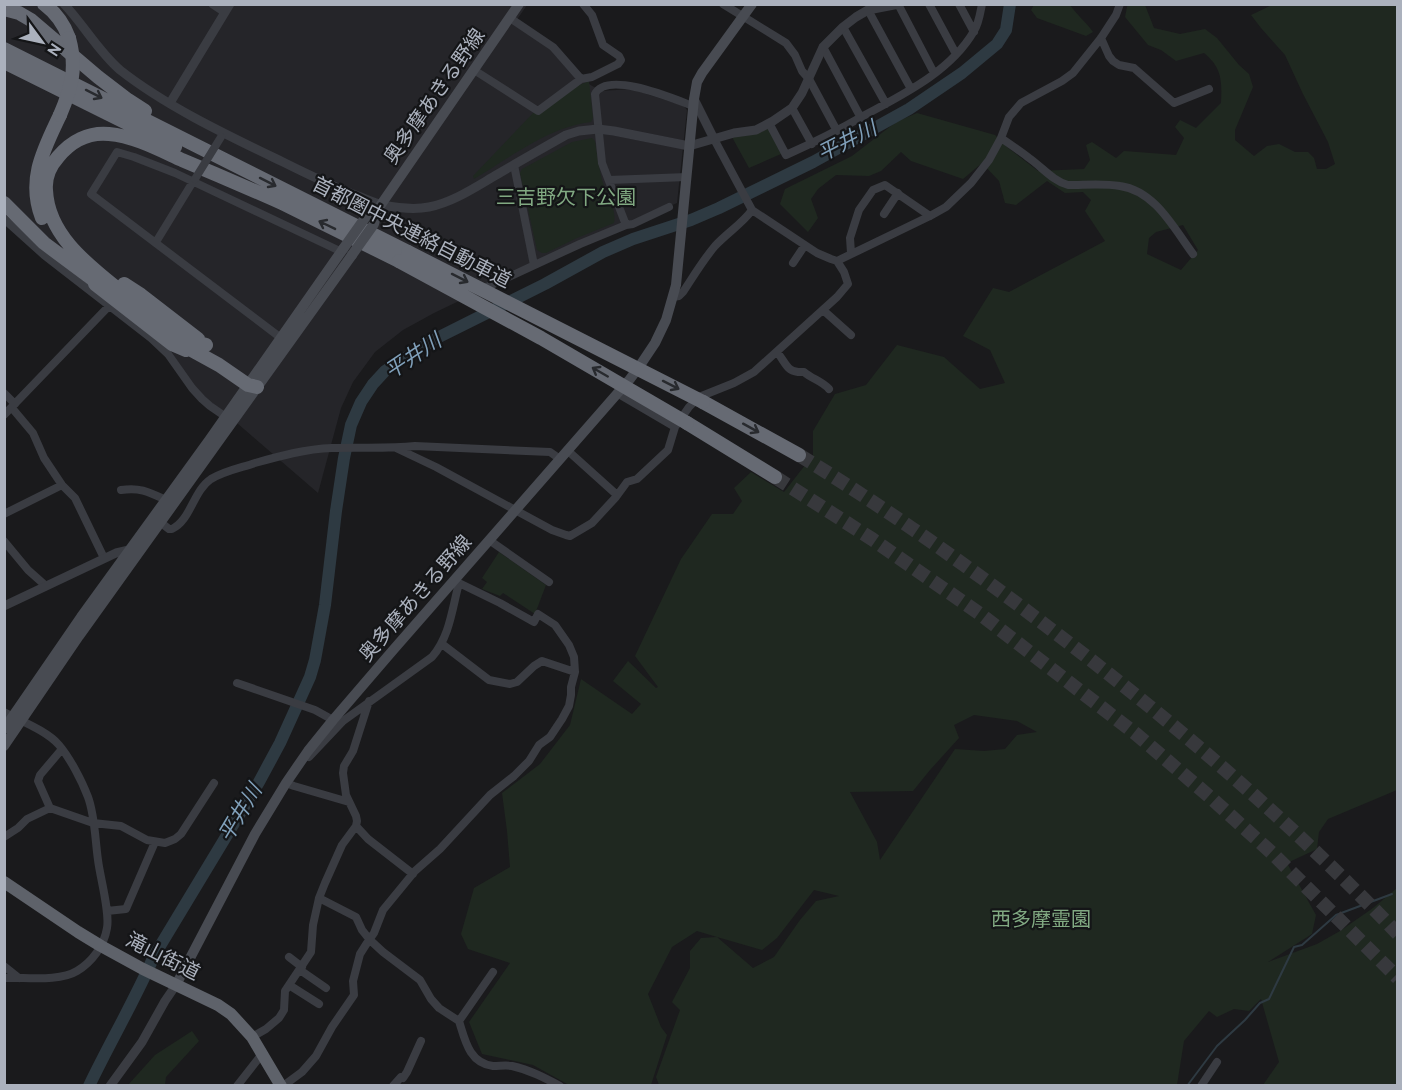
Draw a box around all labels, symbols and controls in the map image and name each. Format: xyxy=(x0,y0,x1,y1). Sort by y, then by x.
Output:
north arrow xyxy=(12,12,72,72)
street label: 奥多摩あきる野線 xyxy=(379,24,492,170)
text: N xyxy=(41,39,64,59)
one-way arrow xyxy=(85,89,103,100)
water label: 平井川 xyxy=(813,115,884,169)
street label: 首都圏中央連絡自動車道 xyxy=(307,172,515,295)
one-way arrow xyxy=(259,177,277,188)
park label: 三吉野欠下公園 xyxy=(496,186,636,212)
one-way arrow xyxy=(319,219,337,231)
one-way arrow xyxy=(451,272,469,284)
water label: 平井川 xyxy=(380,327,449,386)
one-way arrow xyxy=(592,366,609,378)
one-way arrow xyxy=(662,380,680,391)
one-way arrow xyxy=(742,422,759,434)
street label: 奥多摩あきる野線 xyxy=(354,531,479,668)
water label: 平井川 xyxy=(213,778,270,848)
park label: 西多摩霊園 xyxy=(991,908,1091,934)
street label: 滝山街道 xyxy=(121,928,204,988)

